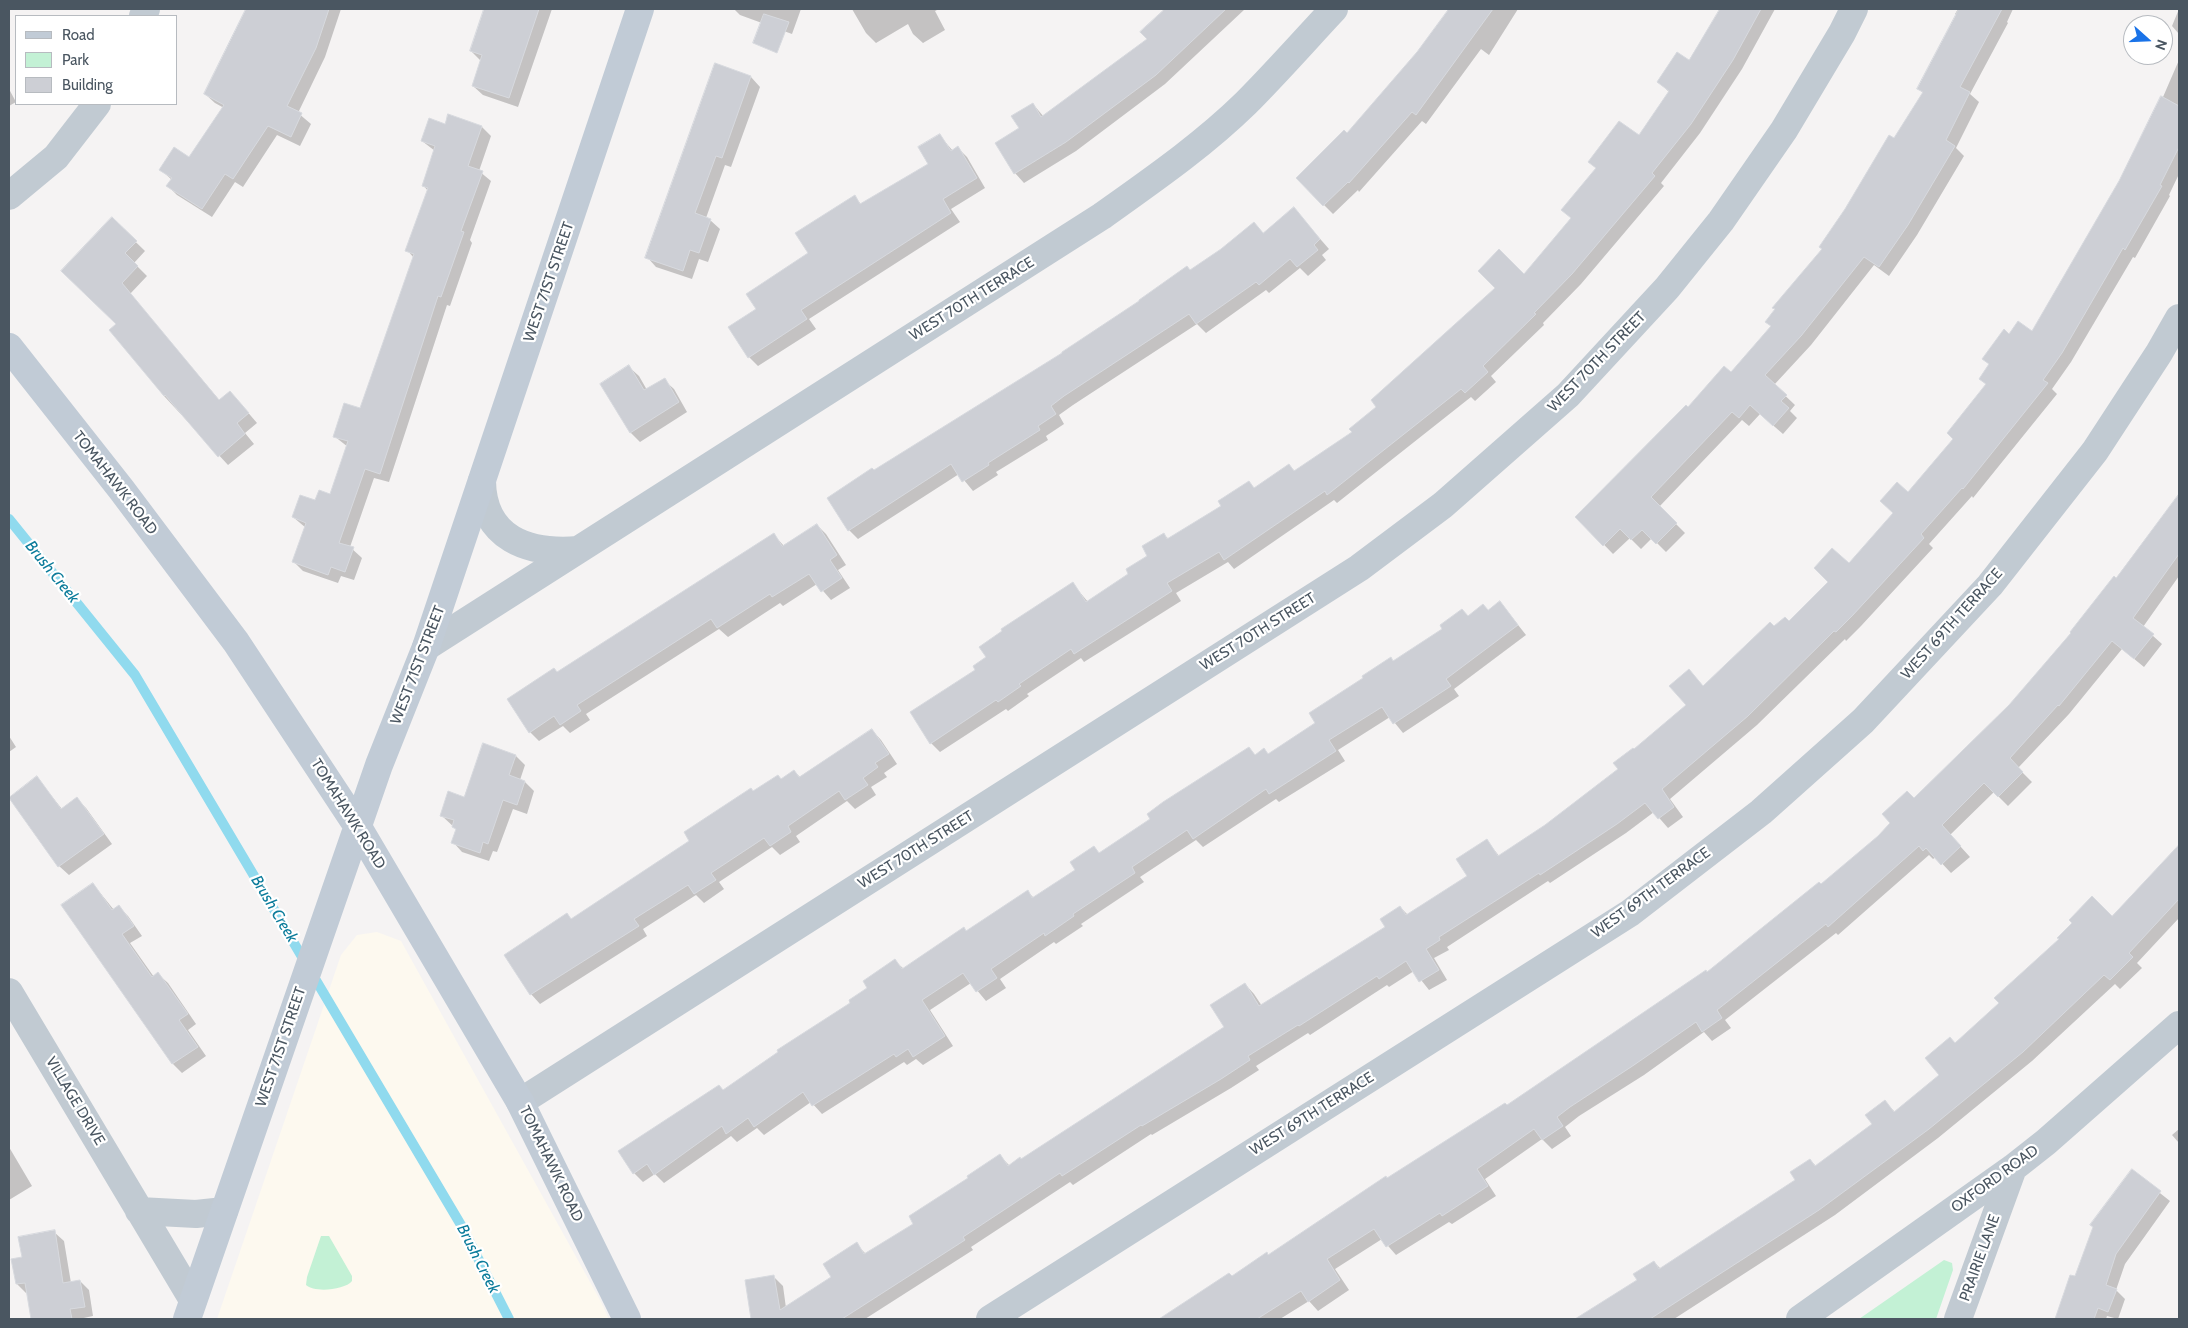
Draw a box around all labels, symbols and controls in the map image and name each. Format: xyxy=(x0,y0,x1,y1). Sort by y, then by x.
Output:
legend xyxy=(15,15,178,105)
north arrow xyxy=(2123,15,2173,65)
text: Road xyxy=(62,26,95,44)
text: N xyxy=(2151,37,2171,53)
text: Park xyxy=(62,51,89,69)
text: Building xyxy=(62,76,113,94)
street label: WEST 71ST STREET xyxy=(520,220,578,344)
street label: WEST 70TH TERRACE xyxy=(907,253,1037,345)
street label: WEST 70TH STREET xyxy=(1544,308,1650,416)
street label: TOMAHAWK ROAD xyxy=(69,428,161,538)
water label: Brush Creek xyxy=(21,537,83,607)
street label: WEST 69TH TERRACE xyxy=(1898,565,2006,683)
street label: WEST 70TH STREET xyxy=(1197,589,1319,675)
street label: WEST 71ST STREET xyxy=(387,603,449,727)
street label: TOMAHAWK ROAD xyxy=(307,756,389,872)
street label: WEST 70TH STREET xyxy=(855,807,977,893)
street label: WEST 69TH TERRACE xyxy=(1588,844,1714,942)
water label: Brush Creek xyxy=(247,872,301,946)
street label: WEST 71ST STREET xyxy=(252,985,310,1109)
street label: VILLAGE DRIVE xyxy=(42,1053,108,1149)
street label: WEST 69TH TERRACE xyxy=(1247,1069,1377,1159)
street label: TOMAHAWK ROAD xyxy=(515,1103,587,1225)
street label: OXFORD ROAD xyxy=(1948,1141,2042,1217)
street label: PRAIRIE LANE xyxy=(1956,1212,2004,1304)
water label: Brush Creek xyxy=(452,1221,504,1297)

